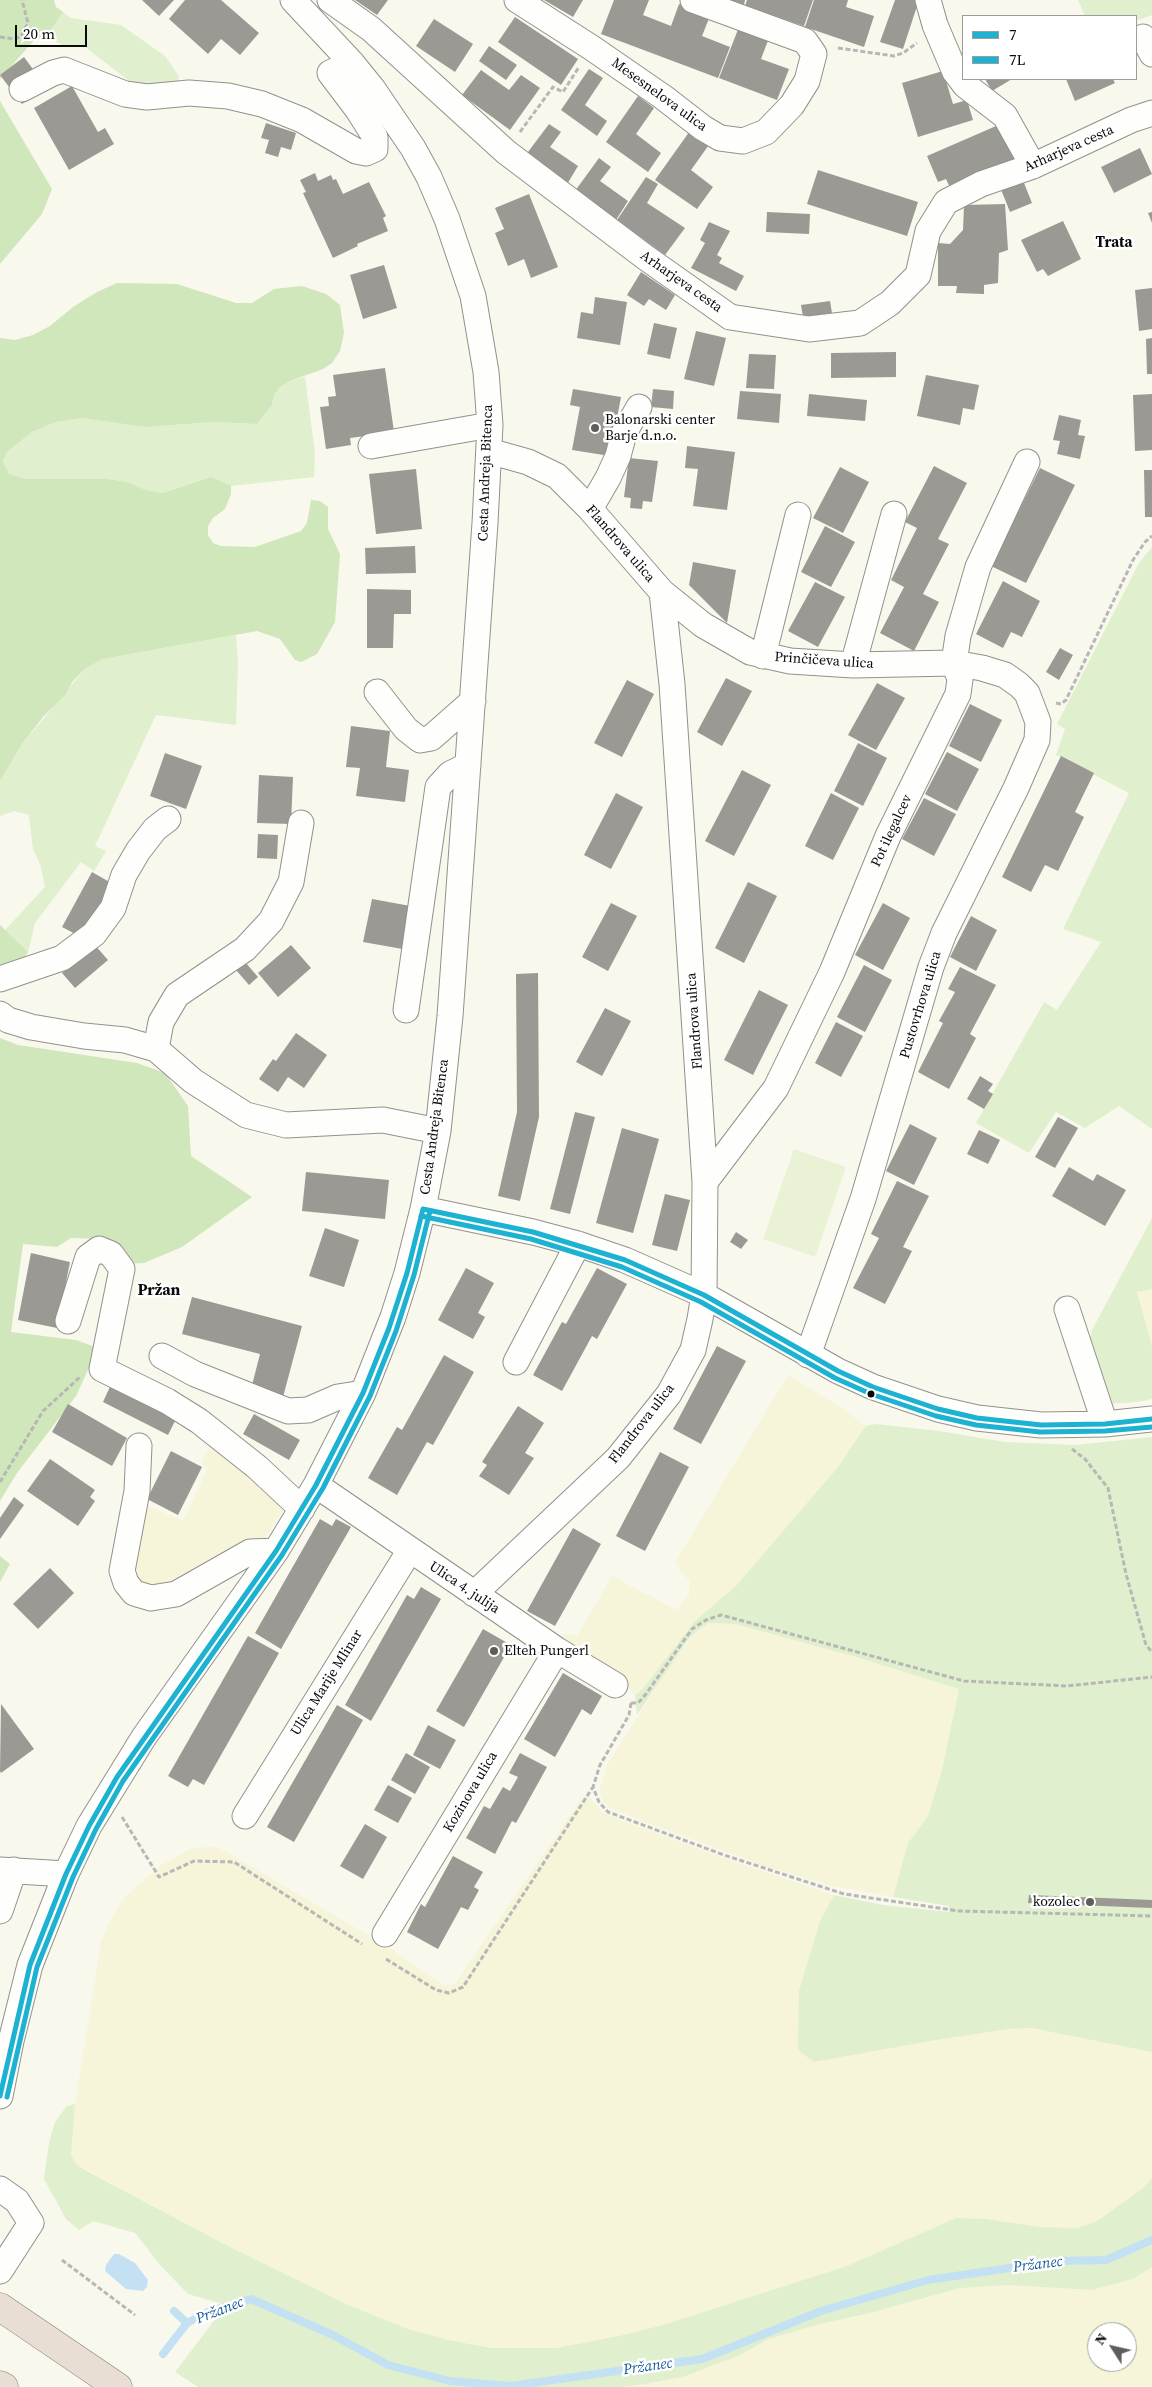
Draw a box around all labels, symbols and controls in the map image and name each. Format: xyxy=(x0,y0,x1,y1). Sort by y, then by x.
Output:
scale bar xyxy=(18,15,90,47)
legend xyxy=(962,15,1137,80)
text: 20 m xyxy=(23,23,55,44)
text: 7 xyxy=(1009,24,1017,45)
text: 7L xyxy=(1009,49,1025,70)
street label: Mesesnelova ulica xyxy=(608,55,710,135)
street label: Arharjeva cesta xyxy=(1022,122,1116,176)
district label: Trata xyxy=(1096,234,1132,252)
street label: Arharjeva cesta xyxy=(637,248,725,316)
street label: Cesta Andreja Bitenca xyxy=(475,404,497,542)
place label: Balonarski center Barje d.n.o. xyxy=(605,412,715,444)
marker: Balonarski center Barje d.n.o. xyxy=(589,422,601,434)
street label: Flandrova ulica xyxy=(582,502,658,586)
street label: Prinčičeva ulica xyxy=(774,649,874,673)
street label: Pot ilegalcev xyxy=(868,792,916,870)
street label: Pustovrhova ulica xyxy=(897,949,945,1061)
street label: Flandrova ulica xyxy=(683,972,707,1070)
street label: Cesta Andreja Bitenca xyxy=(417,1058,453,1196)
district label: Pržan xyxy=(138,1281,180,1301)
street label: Flandrova ulica xyxy=(606,1381,678,1467)
unlabelled marker xyxy=(866,1389,876,1399)
street label: Ulica 4. julija xyxy=(425,1558,503,1618)
street label: Ulica Marije Mlinar xyxy=(288,1627,366,1739)
place label: Elteh Pungerl xyxy=(504,1643,589,1659)
marker: Elteh Pungerl xyxy=(488,1645,500,1657)
street label: Kozinova ulica xyxy=(440,1749,502,1835)
place label: kozolec xyxy=(1033,1894,1080,1910)
marker: kozolec xyxy=(1084,1896,1096,1908)
water label: Pržanec xyxy=(1012,2253,1064,2277)
water label: Pržanec xyxy=(194,2294,246,2328)
north arrow xyxy=(1087,2322,1137,2372)
text: N xyxy=(1089,2329,1112,2349)
water label: Pržanec xyxy=(622,2355,674,2379)

